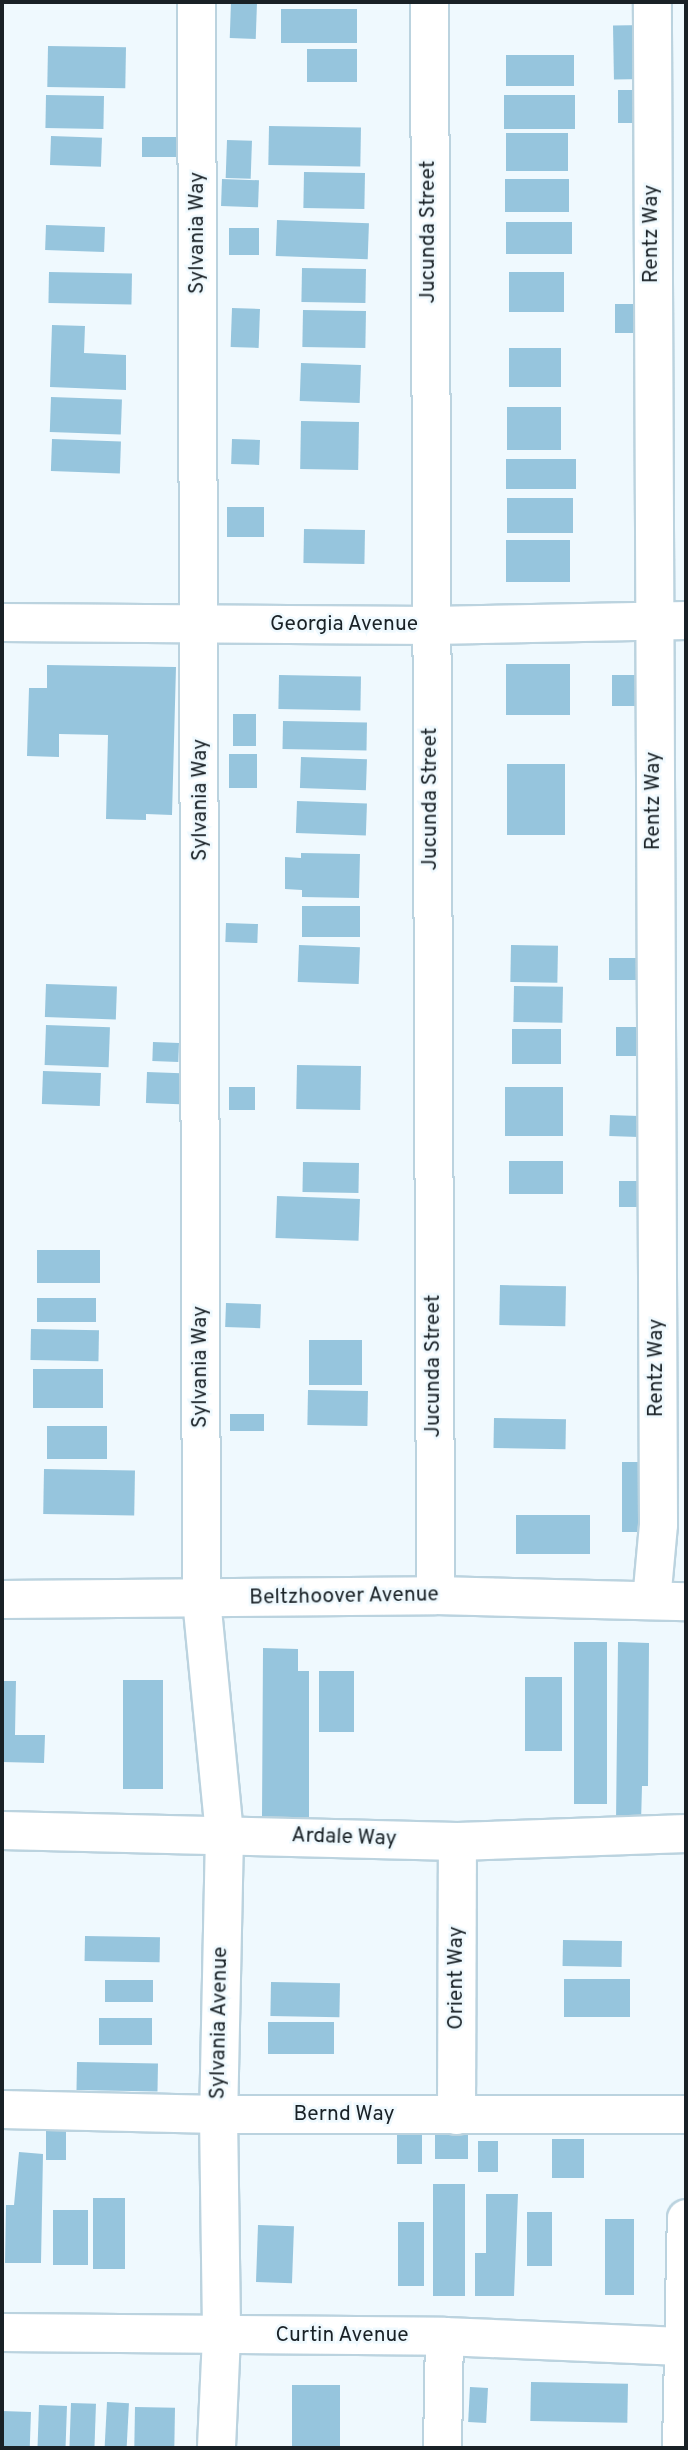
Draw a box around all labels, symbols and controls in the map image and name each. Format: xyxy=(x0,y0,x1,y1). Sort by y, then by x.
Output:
street label: Jucunda Street xyxy=(416,160,442,304)
street label: Sylvania Way xyxy=(185,172,211,294)
street label: Rentz Way xyxy=(639,185,665,283)
street label: Georgia Avenue xyxy=(270,612,418,638)
street label: Jucunda Street xyxy=(418,727,444,871)
street label: Sylvania Way xyxy=(188,739,214,861)
street label: Rentz Way xyxy=(641,752,667,850)
street label: Jucunda Street xyxy=(421,1294,447,1438)
street label: Sylvania Way xyxy=(188,1306,214,1428)
street label: Rentz Way xyxy=(644,1319,670,1417)
street label: Beltzhoover Avenue xyxy=(249,1583,439,1611)
street label: Ardale Way xyxy=(291,1824,397,1852)
street label: Orient Way xyxy=(444,1926,470,2030)
street label: Sylvania Avenue xyxy=(206,1946,234,2100)
street label: Bernd Way xyxy=(293,2102,395,2128)
street label: Curtin Avenue xyxy=(275,2323,409,2349)

